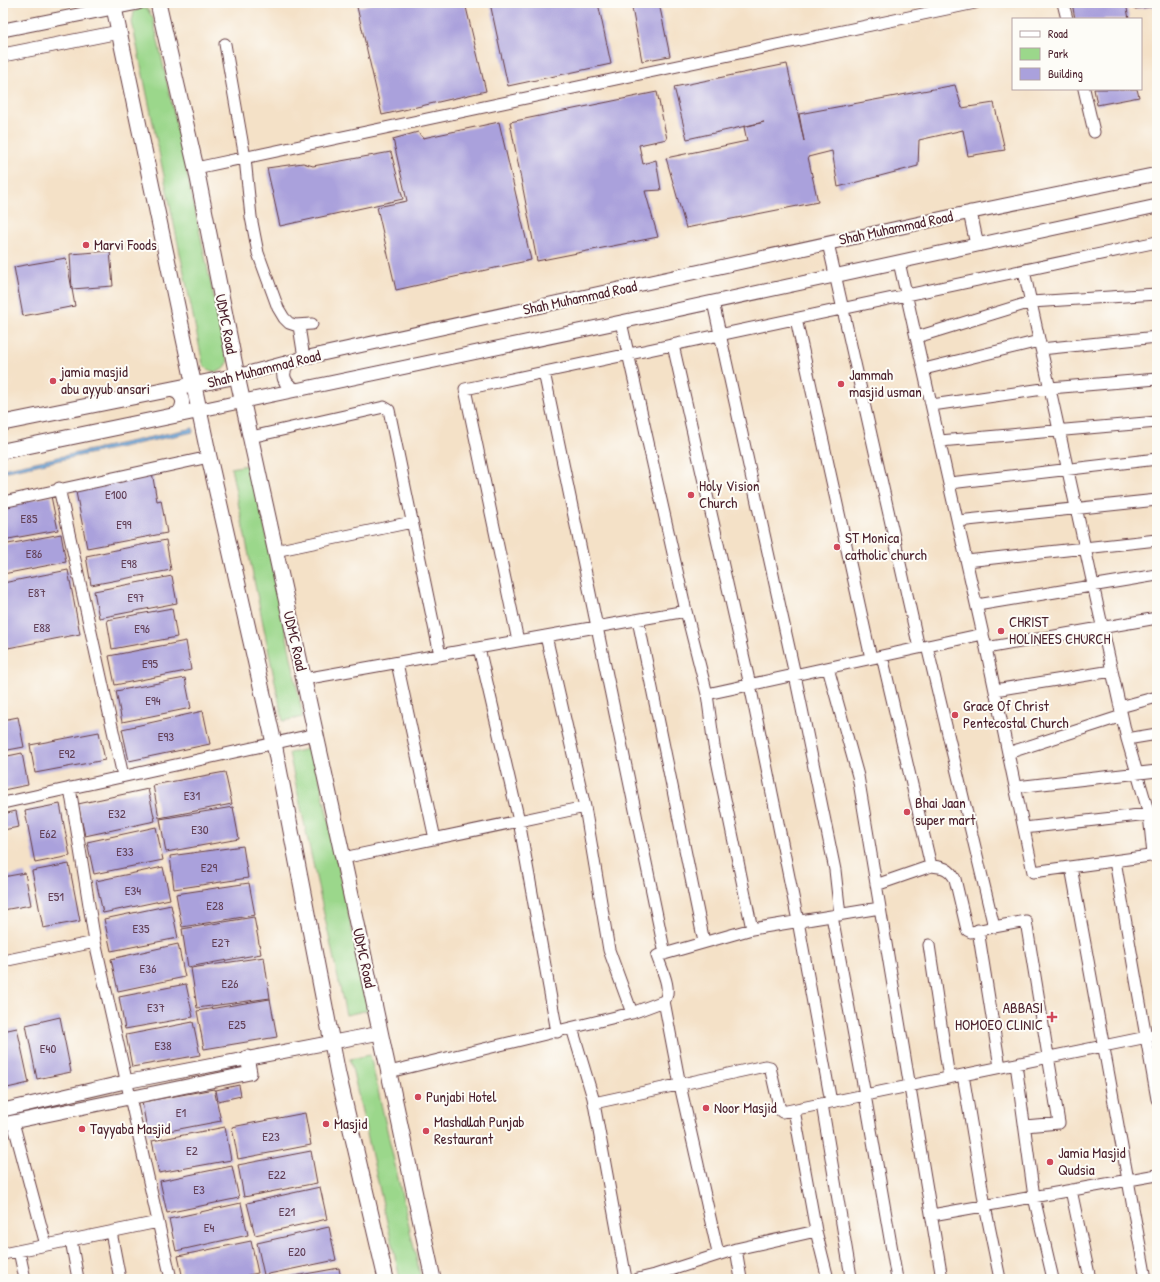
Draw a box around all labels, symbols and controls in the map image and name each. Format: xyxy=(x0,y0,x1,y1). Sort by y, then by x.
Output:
legend xyxy=(1012,18,1142,90)
text: Road xyxy=(1048,25,1068,42)
text: Park xyxy=(1048,45,1068,62)
text: Building xyxy=(1048,65,1083,82)
street label: Shah Muhammad Road xyxy=(837,205,955,250)
place label: Marvi Foods xyxy=(94,234,157,255)
marker: Marvi Foods xyxy=(81,240,91,250)
street label: Shah Muhammad Road xyxy=(521,275,639,320)
street label: UDMC Road xyxy=(210,292,243,356)
street label: Shah Muhammad Road xyxy=(205,344,323,393)
place label: jamia masjid abu ayyub ansari xyxy=(59,361,150,399)
place label: Jammah masjid usman xyxy=(849,364,922,402)
marker: jamia masjid abu ayyub ansari xyxy=(48,376,58,386)
marker: Jammah masjid usman xyxy=(836,379,846,389)
place label: Holy Vision Church xyxy=(699,475,760,513)
house number: E100 xyxy=(105,485,127,503)
marker: Holy Vision Church xyxy=(686,490,696,500)
house number: E85 xyxy=(21,509,38,527)
house number: E99 xyxy=(116,515,132,533)
place label: ST Monica catholic church xyxy=(845,527,927,565)
marker: ST Monica catholic church xyxy=(832,542,842,552)
house number: E86 xyxy=(26,544,42,562)
house number: E98 xyxy=(121,554,137,572)
house number: E87 xyxy=(28,583,46,601)
house number: E97 xyxy=(128,588,144,606)
street label: UDMC Road xyxy=(278,609,313,673)
place label: CHRIST HOLINEES CHURCH xyxy=(1009,611,1111,649)
house number: E88 xyxy=(33,618,51,636)
house number: E96 xyxy=(134,619,150,637)
marker: CHRIST HOLINEES CHURCH xyxy=(996,626,1006,636)
house number: E95 xyxy=(142,654,159,672)
house number: E94 xyxy=(145,691,161,709)
place label: Grace Of Christ Pentecostal Church xyxy=(963,695,1069,733)
marker: Grace Of Christ Pentecostal Church xyxy=(950,710,960,720)
house number: E93 xyxy=(158,727,174,745)
house number: E92 xyxy=(59,744,75,762)
house number: E31 xyxy=(184,786,200,804)
place label: Bhai Jaan super mart xyxy=(915,792,976,830)
house number: E32 xyxy=(108,804,126,822)
marker: Bhai Jaan super mart xyxy=(902,807,912,817)
house number: E30 xyxy=(191,820,209,838)
house number: E62 xyxy=(39,824,57,842)
house number: E33 xyxy=(116,842,134,860)
house number: E29 xyxy=(201,858,218,876)
house number: E34 xyxy=(125,881,141,899)
house number: E51 xyxy=(48,887,64,905)
house number: E28 xyxy=(206,896,224,914)
house number: E35 xyxy=(132,919,150,937)
street label: UDMC Road xyxy=(348,926,381,990)
house number: E27 xyxy=(212,933,230,951)
house number: E36 xyxy=(140,959,156,977)
house number: E26 xyxy=(221,974,239,992)
place label: ABBASI HOMOEO CLINIC xyxy=(955,997,1043,1035)
house number: E37 xyxy=(147,998,165,1016)
marker: ABBASI HOMOEO CLINIC xyxy=(1046,1011,1058,1023)
house number: E25 xyxy=(228,1015,246,1033)
house number: E38 xyxy=(154,1036,172,1054)
house number: E40 xyxy=(40,1039,56,1057)
place label: Punjabi Hotel xyxy=(426,1086,497,1107)
marker: Punjabi Hotel xyxy=(413,1092,423,1102)
place label: Noor Masjid xyxy=(714,1097,777,1118)
house number: E1 xyxy=(176,1103,187,1121)
marker: Noor Masjid xyxy=(701,1103,711,1113)
place label: Mashallah Punjab Restaurant xyxy=(434,1111,524,1149)
place label: Masjid xyxy=(334,1113,367,1134)
place label: Tayyaba Masjid xyxy=(90,1118,170,1139)
marker: Masjid xyxy=(321,1119,331,1129)
marker: Tayyaba Masjid xyxy=(77,1124,87,1134)
marker: Mashallah Punjab Restaurant xyxy=(421,1126,431,1136)
house number: E23 xyxy=(262,1127,280,1145)
house number: E2 xyxy=(186,1141,198,1159)
place label: Jamia Masjid Qudsia xyxy=(1058,1142,1126,1180)
marker: Jamia Masjid Qudsia xyxy=(1045,1157,1055,1167)
house number: E22 xyxy=(268,1165,286,1183)
house number: E3 xyxy=(193,1180,205,1198)
house number: E21 xyxy=(279,1202,296,1220)
house number: E4 xyxy=(204,1218,214,1236)
house number: E20 xyxy=(288,1242,306,1260)

